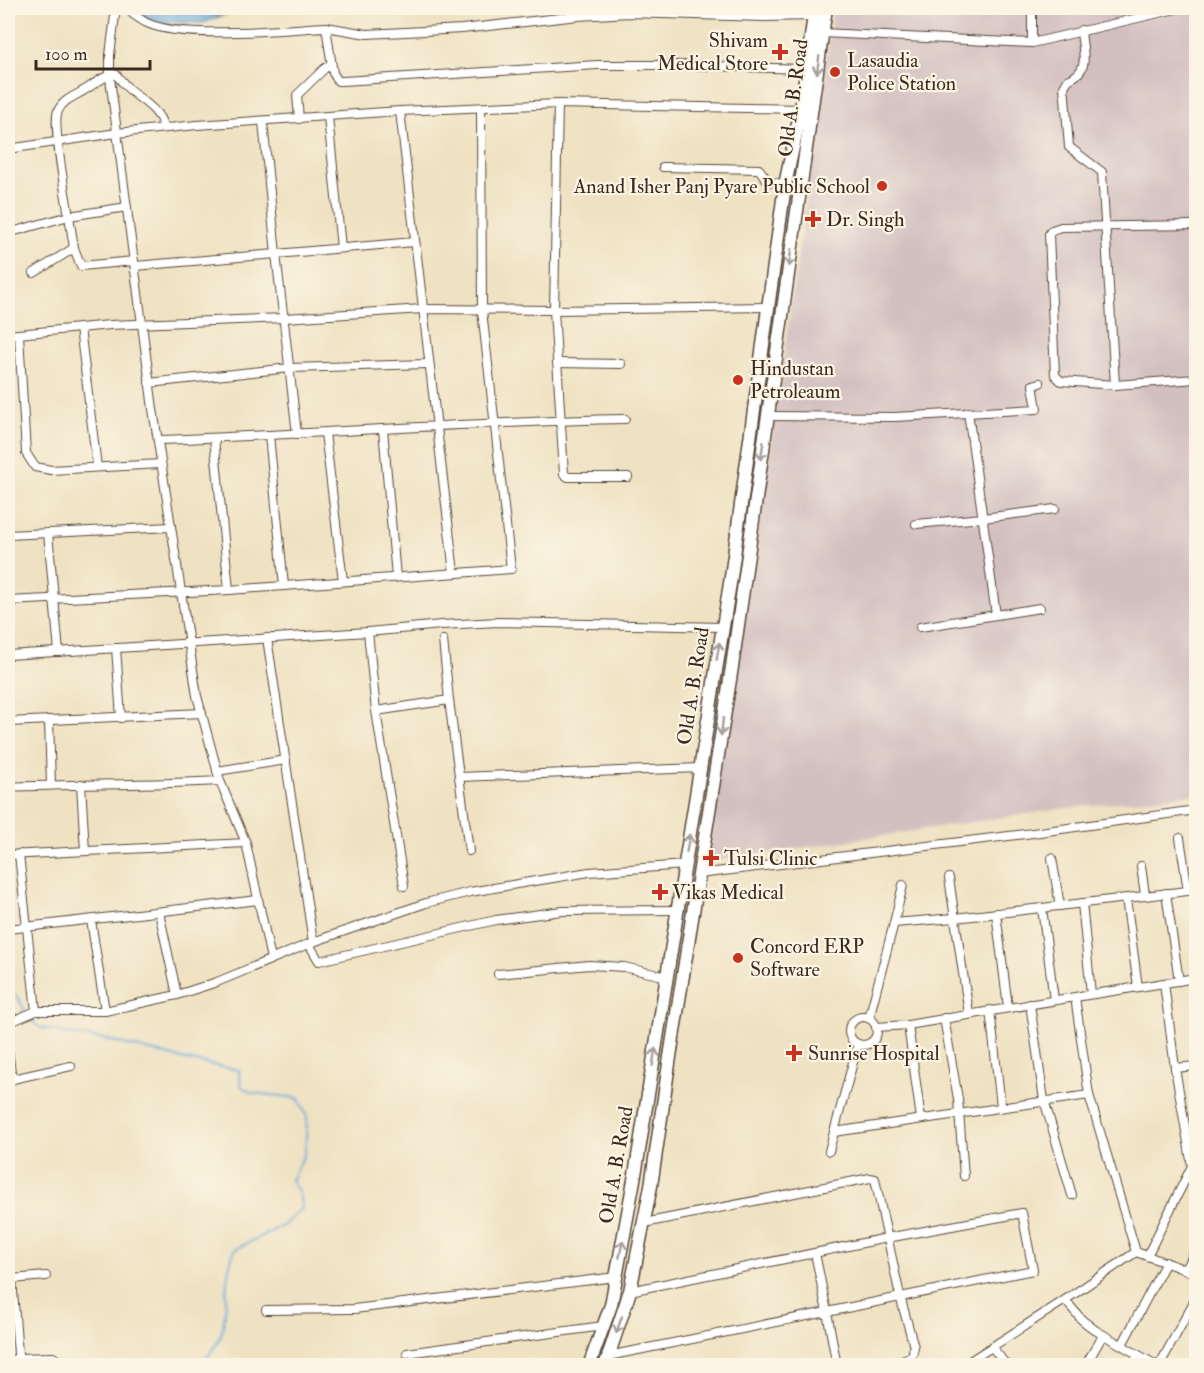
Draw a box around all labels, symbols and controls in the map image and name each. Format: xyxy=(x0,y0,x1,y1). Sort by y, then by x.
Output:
place label: Shivam Medical Store xyxy=(657,28,768,76)
scale bar xyxy=(36,33,150,71)
street label: Old A. B. Road xyxy=(772,37,814,159)
text: 100 m xyxy=(45,43,88,66)
marker: Shivam Medical Store xyxy=(773,45,787,59)
place label: Lasaudia Police Station xyxy=(847,48,956,96)
one-way arrow xyxy=(812,55,823,75)
marker: Lasaudia Police Station xyxy=(828,65,842,79)
place label: Anand Isher Panj Pyare Public School xyxy=(573,174,870,199)
marker: Anand Isher Panj Pyare Public School xyxy=(875,179,889,193)
place label: Dr. Singh xyxy=(826,207,905,232)
marker: Dr. Singh xyxy=(804,210,822,228)
one-way arrow xyxy=(785,248,796,268)
place label: Hindustan Petroleaum xyxy=(750,356,841,404)
marker: Hindustan Petroleaum xyxy=(731,373,745,387)
one-way arrow xyxy=(757,441,768,461)
street label: Old A. B. Road xyxy=(671,625,715,747)
one-way arrow xyxy=(713,641,724,661)
one-way arrow xyxy=(716,717,727,737)
one-way arrow xyxy=(683,834,694,854)
place label: Tulsi Clinic xyxy=(724,846,817,871)
marker: Tulsi Clinic xyxy=(702,849,720,867)
place label: Vikas Medical xyxy=(672,880,784,905)
marker: Vikas Medical xyxy=(653,885,667,899)
place label: Concord ERP Software xyxy=(750,934,864,982)
marker: Concord ERP Software xyxy=(731,951,745,965)
place label: Sunrise Hospital xyxy=(808,1041,940,1067)
marker: Sunrise Hospital xyxy=(785,1044,803,1062)
one-way arrow xyxy=(648,1047,659,1067)
street label: Old A. B. Road xyxy=(593,1104,639,1226)
one-way arrow xyxy=(616,1240,627,1259)
one-way arrow xyxy=(612,1315,623,1334)

